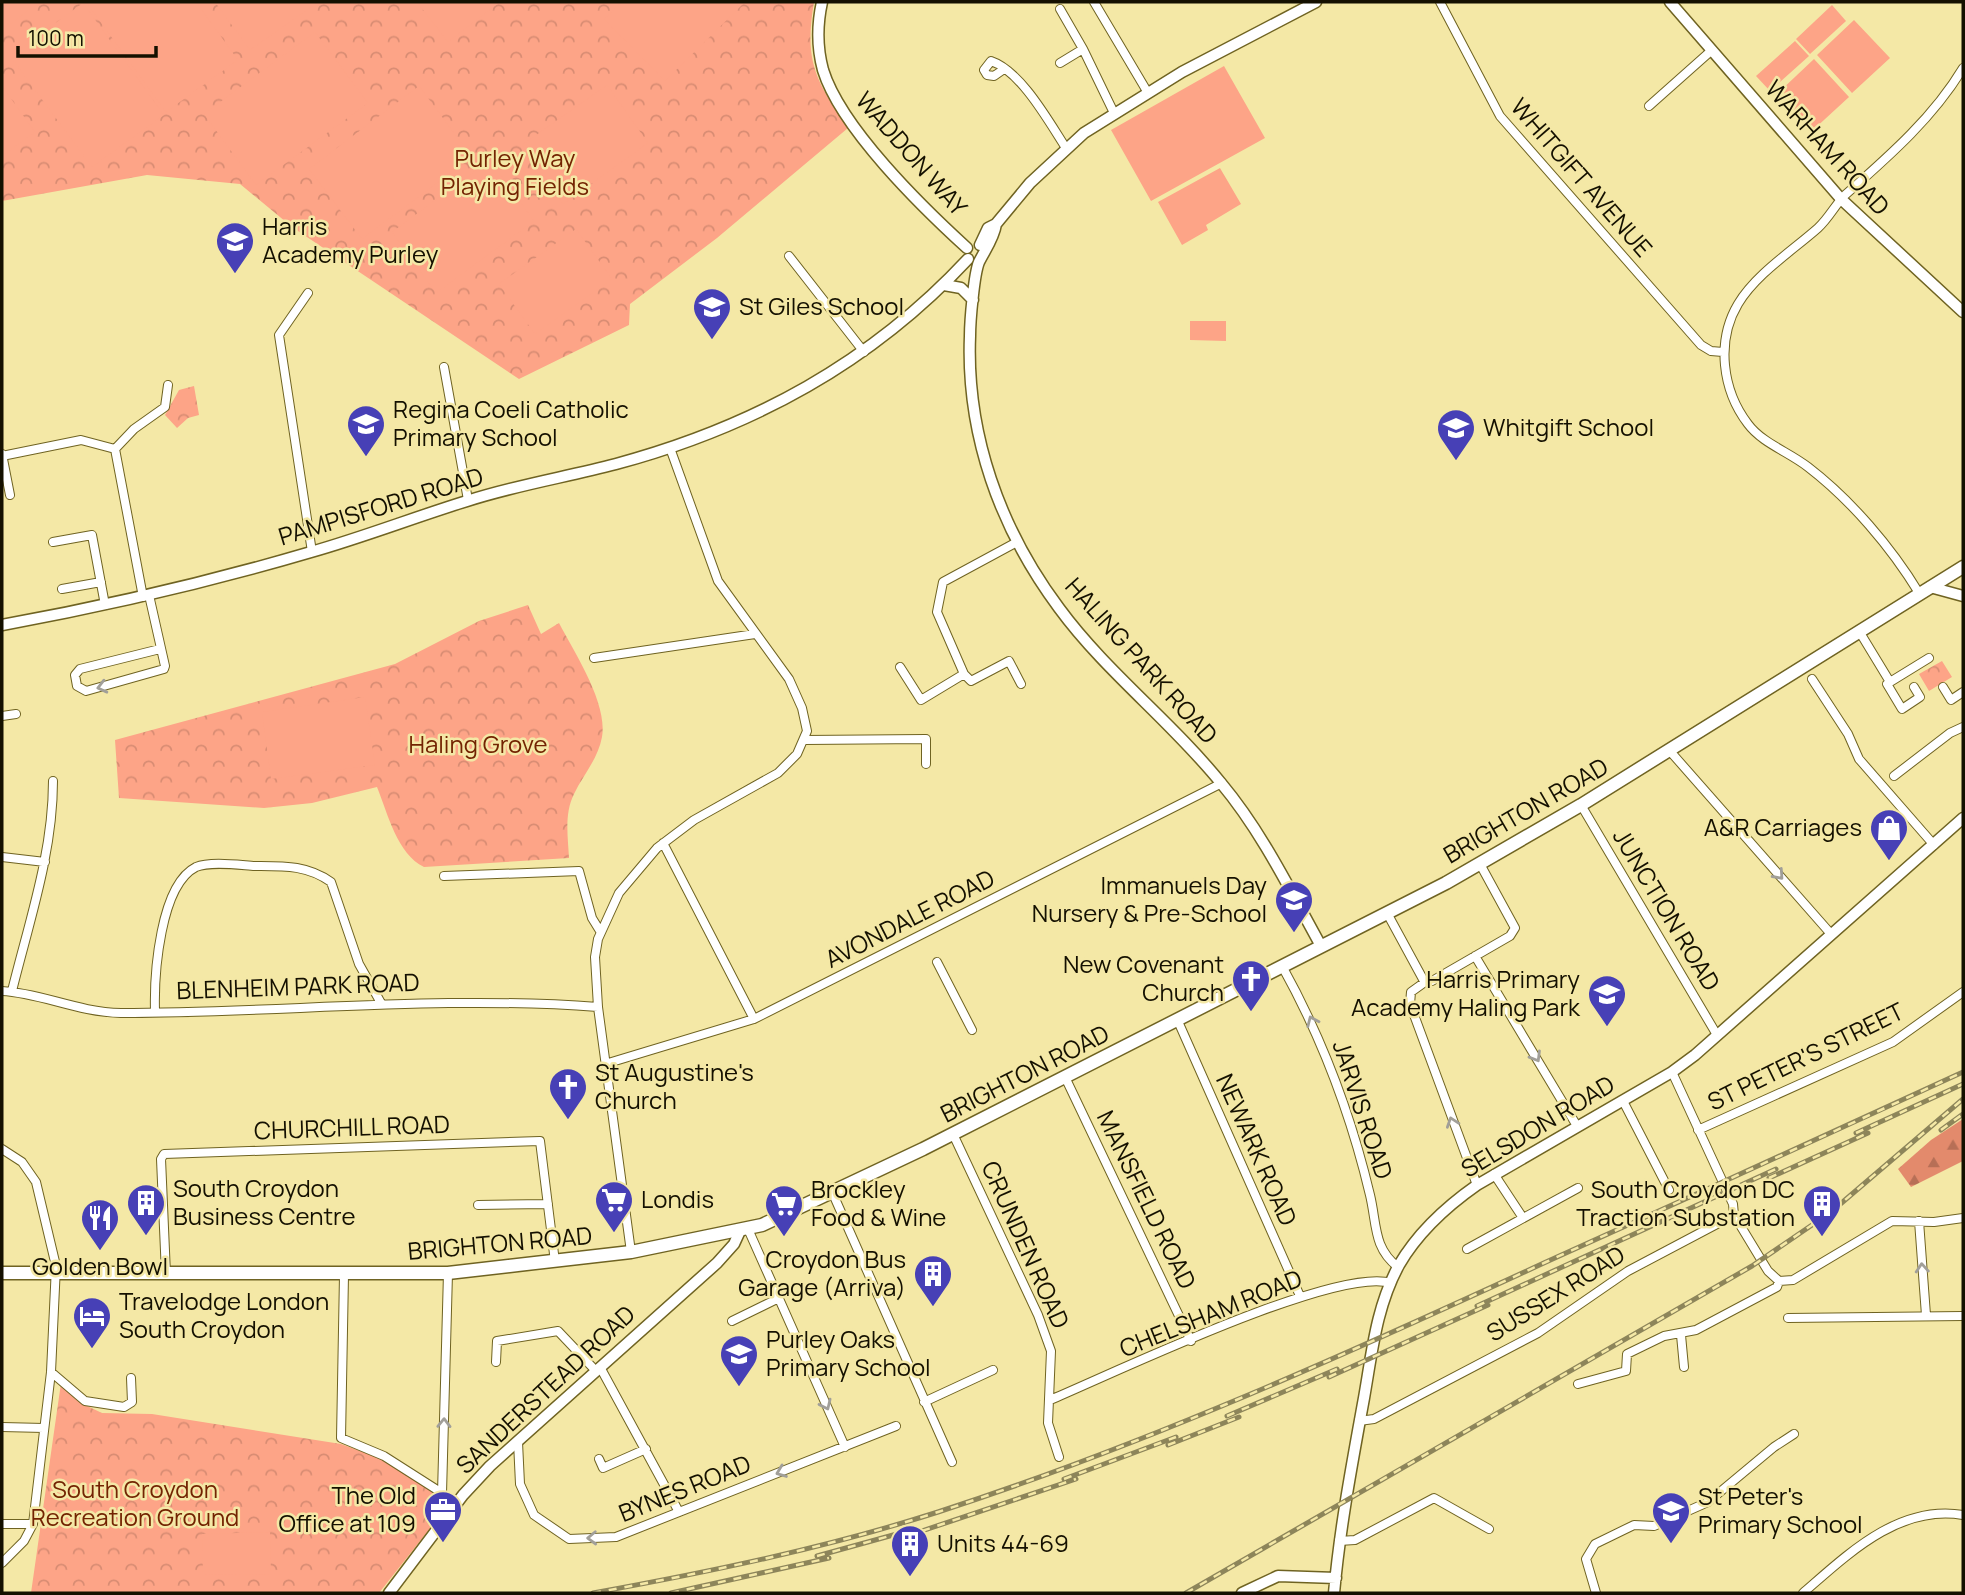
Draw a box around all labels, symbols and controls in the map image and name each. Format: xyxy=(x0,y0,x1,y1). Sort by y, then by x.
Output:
scale bar xyxy=(18,14,156,58)
text: 100 m xyxy=(28,24,84,52)
street label: WARHAM ROAD xyxy=(1759,72,1898,222)
street label: WADDON WAY xyxy=(849,84,976,223)
street label: WHITGIFT AVENUE xyxy=(1504,91,1660,263)
park label: Purley Way Playing Fields xyxy=(441,141,589,202)
place label: Harris Academy Purley xyxy=(262,209,439,270)
school or university icon: Harris Academy Purley xyxy=(214,220,256,275)
school or university icon: St Giles School xyxy=(691,286,733,341)
place label: St Giles School xyxy=(739,289,904,322)
place label: Regina Coeli Catholic Primary School xyxy=(393,392,629,453)
school or university icon: Regina Coeli Catholic Primary School xyxy=(345,403,387,458)
school or university icon: Whitgift School xyxy=(1435,407,1477,462)
place label: Whitgift School xyxy=(1483,410,1654,443)
street label: PAMPISFORD ROAD xyxy=(274,459,487,552)
street label: HALING PARK ROAD xyxy=(1059,570,1226,750)
one-way arrow xyxy=(96,679,108,693)
park label: Haling Grove xyxy=(408,727,548,760)
street label: BRIGHTON ROAD xyxy=(1437,749,1614,870)
shop icon: A&R Carriages xyxy=(1868,807,1910,862)
place label: A&R Carriages xyxy=(1704,810,1862,843)
street label: JUNCTION ROAD xyxy=(1606,822,1729,996)
street label: AVONDALE ROAD xyxy=(819,861,1000,975)
one-way arrow xyxy=(1771,867,1783,880)
place label: Immanuels Day Nursery & Pre-School xyxy=(1032,868,1267,929)
school or university icon: Immanuels Day Nursery & Pre-School xyxy=(1273,879,1315,934)
place label: New Covenant Church xyxy=(1063,947,1224,1008)
church icon: New Covenant Church xyxy=(1230,958,1272,1013)
place label: Harris Primary Academy Haling Park xyxy=(1351,962,1581,1023)
street label: BLENHEIM PARK ROAD xyxy=(176,965,420,1006)
school or university icon: Harris Primary Academy Haling Park xyxy=(1586,973,1628,1028)
street label: ST PETER'S STREET xyxy=(1702,993,1910,1118)
street label: BRIGHTON ROAD xyxy=(934,1016,1114,1129)
one-way arrow xyxy=(1306,1016,1320,1028)
street label: JARVIS ROAD xyxy=(1325,1036,1401,1183)
one-way arrow xyxy=(1527,1049,1540,1062)
place label: St Augustine's Church xyxy=(595,1055,754,1116)
church icon: St Augustine's Church xyxy=(547,1066,589,1121)
street label: SELSDON ROAD xyxy=(1454,1067,1620,1185)
street label: NEWARK ROAD xyxy=(1209,1068,1306,1231)
street label: MANSFIELD ROAD xyxy=(1090,1105,1205,1294)
street label: CHURCHILL ROAD xyxy=(253,1107,450,1146)
one-way arrow xyxy=(1446,1116,1460,1128)
street label: CRUNDEN ROAD xyxy=(975,1155,1078,1333)
place label: South Croydon Business Centre xyxy=(173,1171,356,1232)
place label: Brockley Food & Wine xyxy=(811,1172,946,1233)
place label: South Croydon DC Traction Substation xyxy=(1576,1172,1795,1233)
supermarket icon: Londis xyxy=(593,1179,635,1234)
building icon: South Croydon Business Centre xyxy=(125,1182,167,1237)
place label: Londis xyxy=(641,1182,714,1215)
supermarket icon: Brockley Food & Wine xyxy=(763,1183,805,1238)
building icon: South Croydon DC Traction Substation xyxy=(1801,1183,1843,1238)
restaurant icon: Golden Bowl xyxy=(79,1197,121,1252)
street label: BRIGHTON ROAD xyxy=(406,1218,593,1267)
street label: SUSSEX ROAD xyxy=(1480,1237,1631,1348)
place label: Croydon Bus Garage (Arriva) xyxy=(738,1242,906,1303)
place label: Golden Bowl xyxy=(32,1249,168,1282)
building icon: Croydon Bus Garage (Arriva) xyxy=(912,1253,954,1308)
street label: CHELSHAM ROAD xyxy=(1114,1261,1307,1364)
one-way arrow xyxy=(1915,1262,1930,1273)
place label: Travelodge London South Croydon xyxy=(119,1284,329,1345)
hotel icon: Travelodge London South Croydon xyxy=(71,1295,113,1350)
street label: SANDERSTEAD ROAD xyxy=(448,1297,642,1481)
place label: Purley Oaks Primary School xyxy=(766,1322,931,1383)
school or university icon: Purley Oaks Primary School xyxy=(718,1333,760,1388)
one-way arrow xyxy=(818,1398,832,1410)
one-way arrow xyxy=(436,1417,452,1427)
street label: BYNES ROAD xyxy=(613,1446,755,1529)
one-way arrow xyxy=(776,1463,788,1477)
park label: South Croydon Recreation Ground xyxy=(31,1472,239,1533)
place label: The Old Office at 109 xyxy=(278,1478,416,1539)
place label: St Peter's Primary School xyxy=(1698,1479,1863,1540)
office icon: The Old Office at 109 xyxy=(422,1489,464,1544)
school or university icon: St Peter's Primary School xyxy=(1650,1490,1692,1545)
building icon: Units 44-69 xyxy=(889,1523,931,1578)
place label: Units 44-69 xyxy=(937,1526,1069,1559)
one-way arrow xyxy=(586,1531,597,1546)

